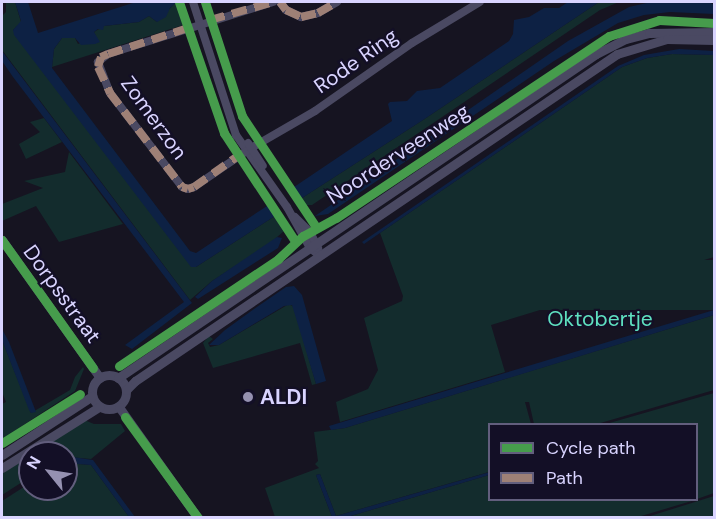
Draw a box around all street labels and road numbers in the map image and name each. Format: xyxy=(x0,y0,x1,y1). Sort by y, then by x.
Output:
street label: Rode Ring xyxy=(309,23,403,99)
street label: Zomerzon xyxy=(115,72,193,164)
street label: Noorderveenweg xyxy=(322,98,474,210)
street label: Dorpsstraat xyxy=(18,240,106,348)

